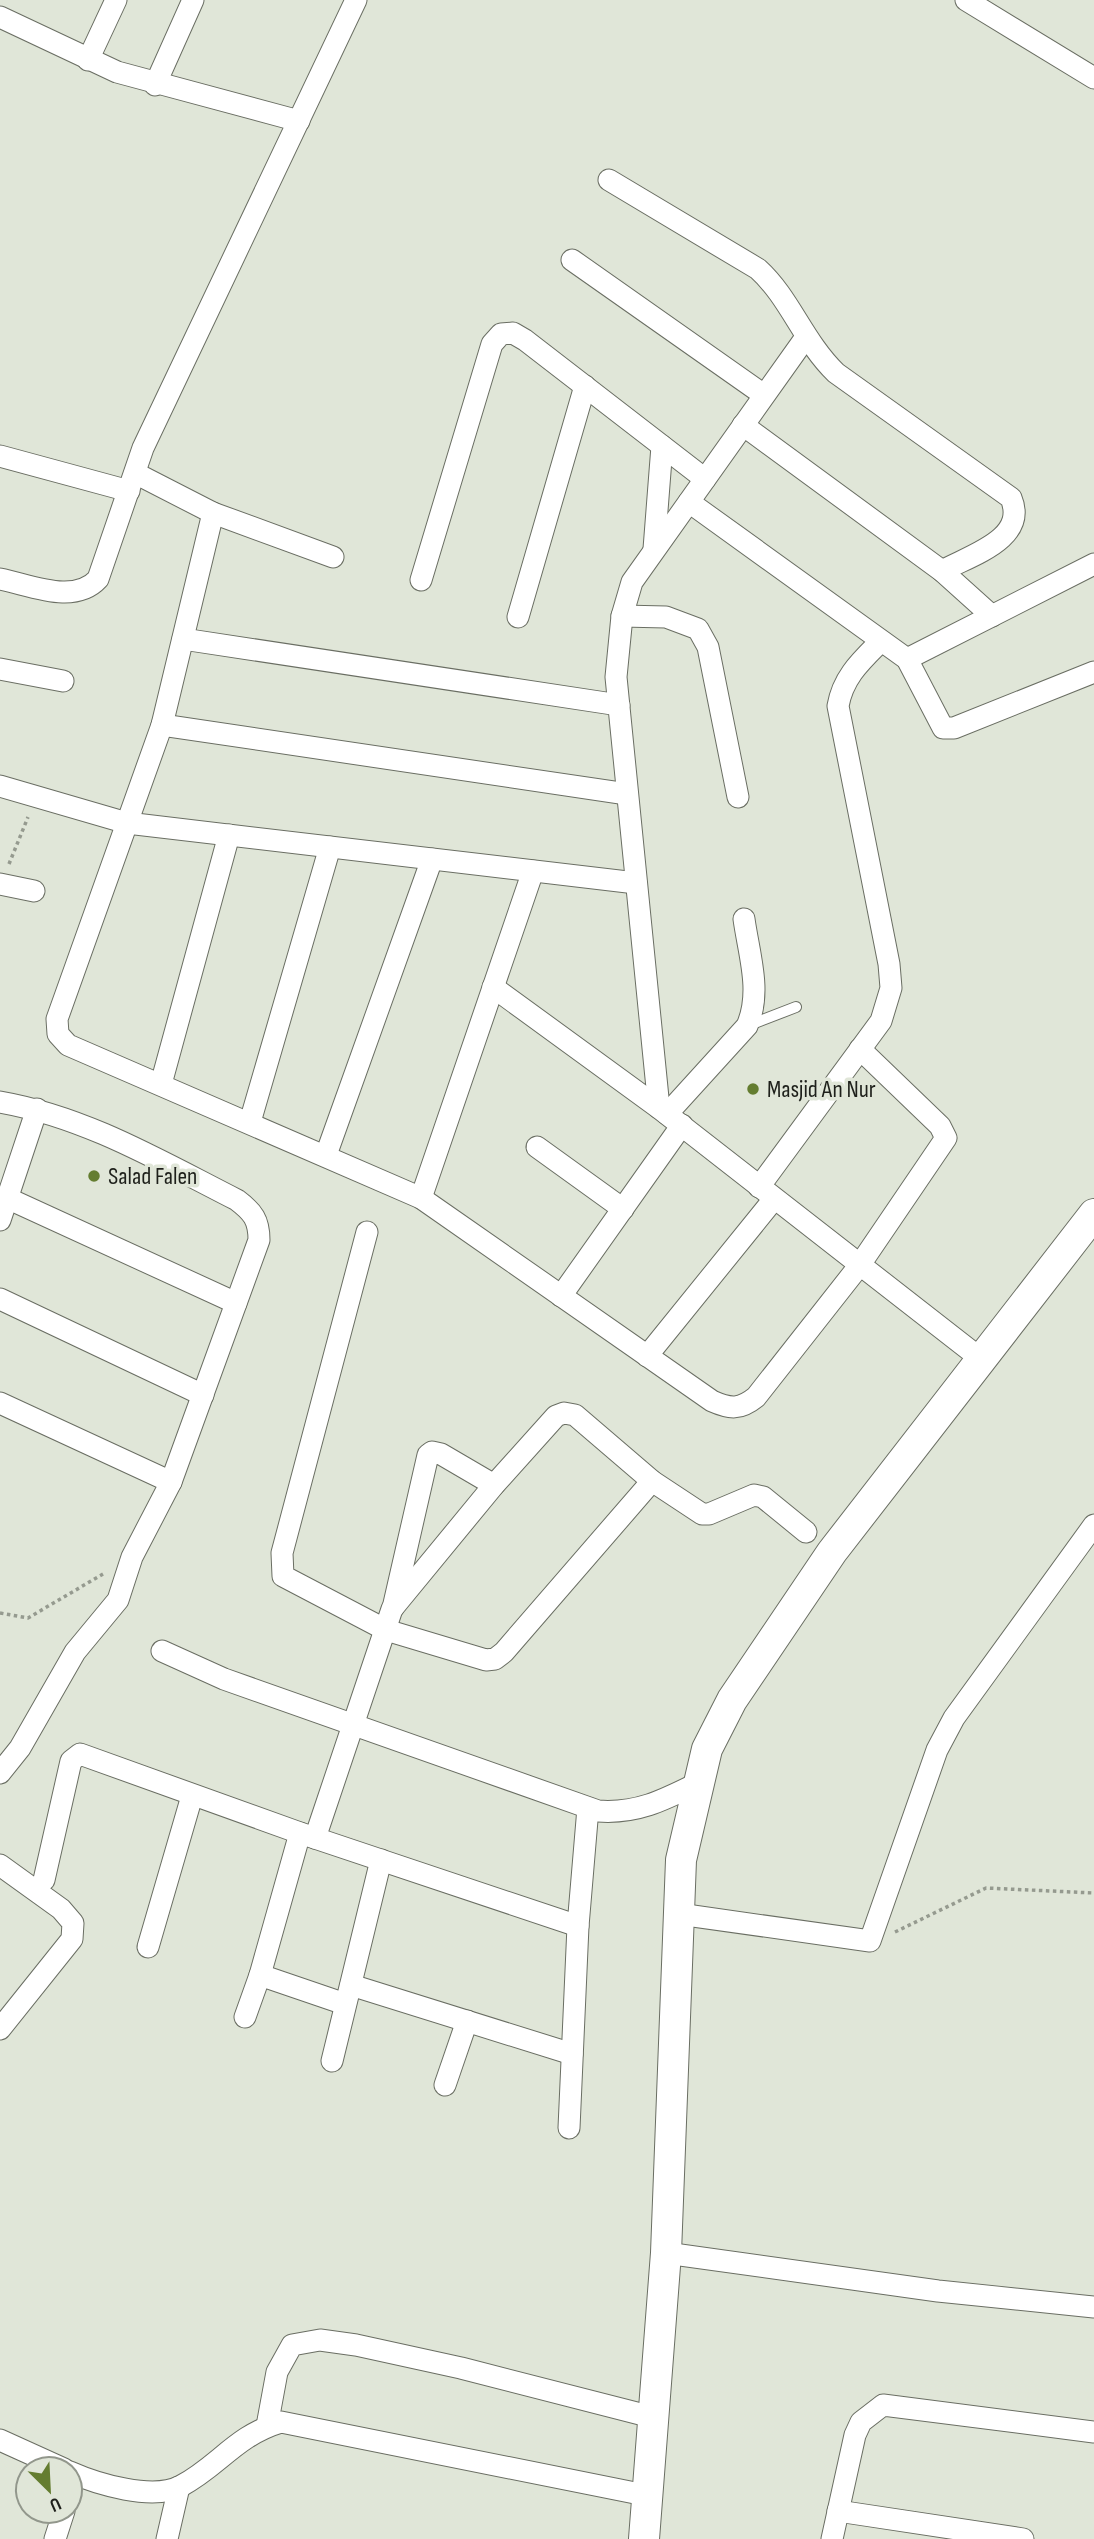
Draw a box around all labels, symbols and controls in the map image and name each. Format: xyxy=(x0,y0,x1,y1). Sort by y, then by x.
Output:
place label: Masjid An Nur xyxy=(767,1075,876,1104)
marker: Masjid An Nur xyxy=(745,1081,761,1097)
place label: Salad Falen xyxy=(108,1162,197,1191)
marker: Salad Falen xyxy=(86,1168,102,1184)
north arrow xyxy=(14,2455,84,2525)
text: U xyxy=(46,2492,65,2517)

